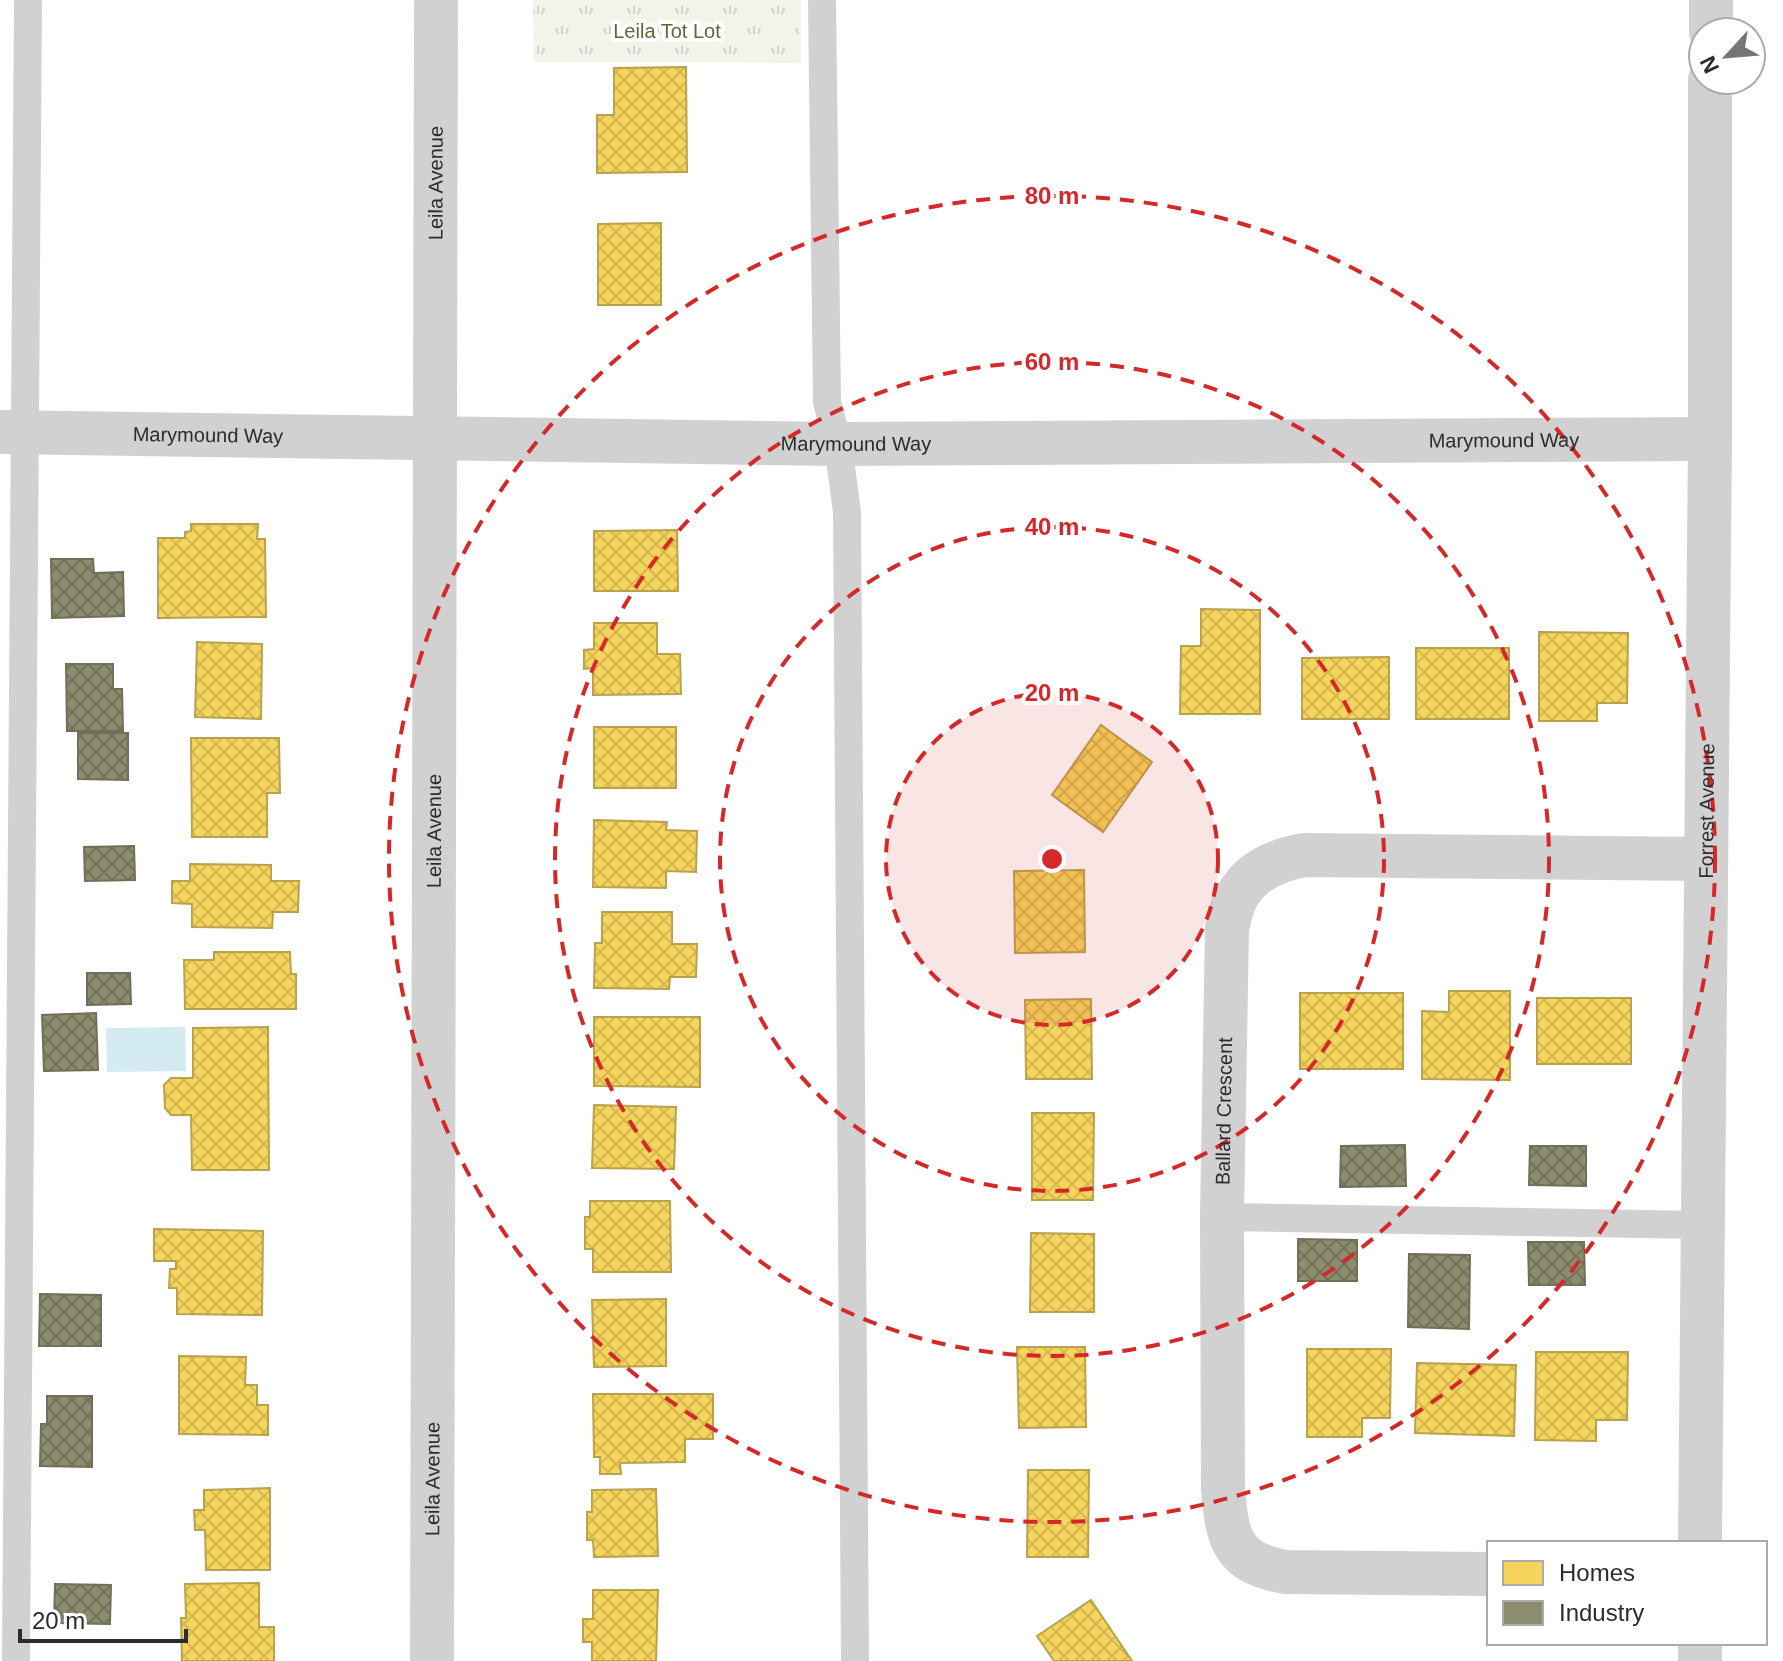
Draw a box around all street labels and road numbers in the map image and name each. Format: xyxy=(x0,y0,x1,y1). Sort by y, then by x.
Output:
street label: Leila Avenue xyxy=(424,126,447,240)
street label: Marymound Way xyxy=(133,423,283,447)
street label: Marymound Way xyxy=(1429,429,1579,452)
street label: Marymound Way xyxy=(781,432,931,455)
street label: Forrest Avenue xyxy=(1695,743,1718,879)
street label: Leila Avenue xyxy=(423,774,445,888)
street label: Ballard Crescent xyxy=(1212,1037,1236,1185)
street label: Leila Avenue xyxy=(421,1422,444,1536)

